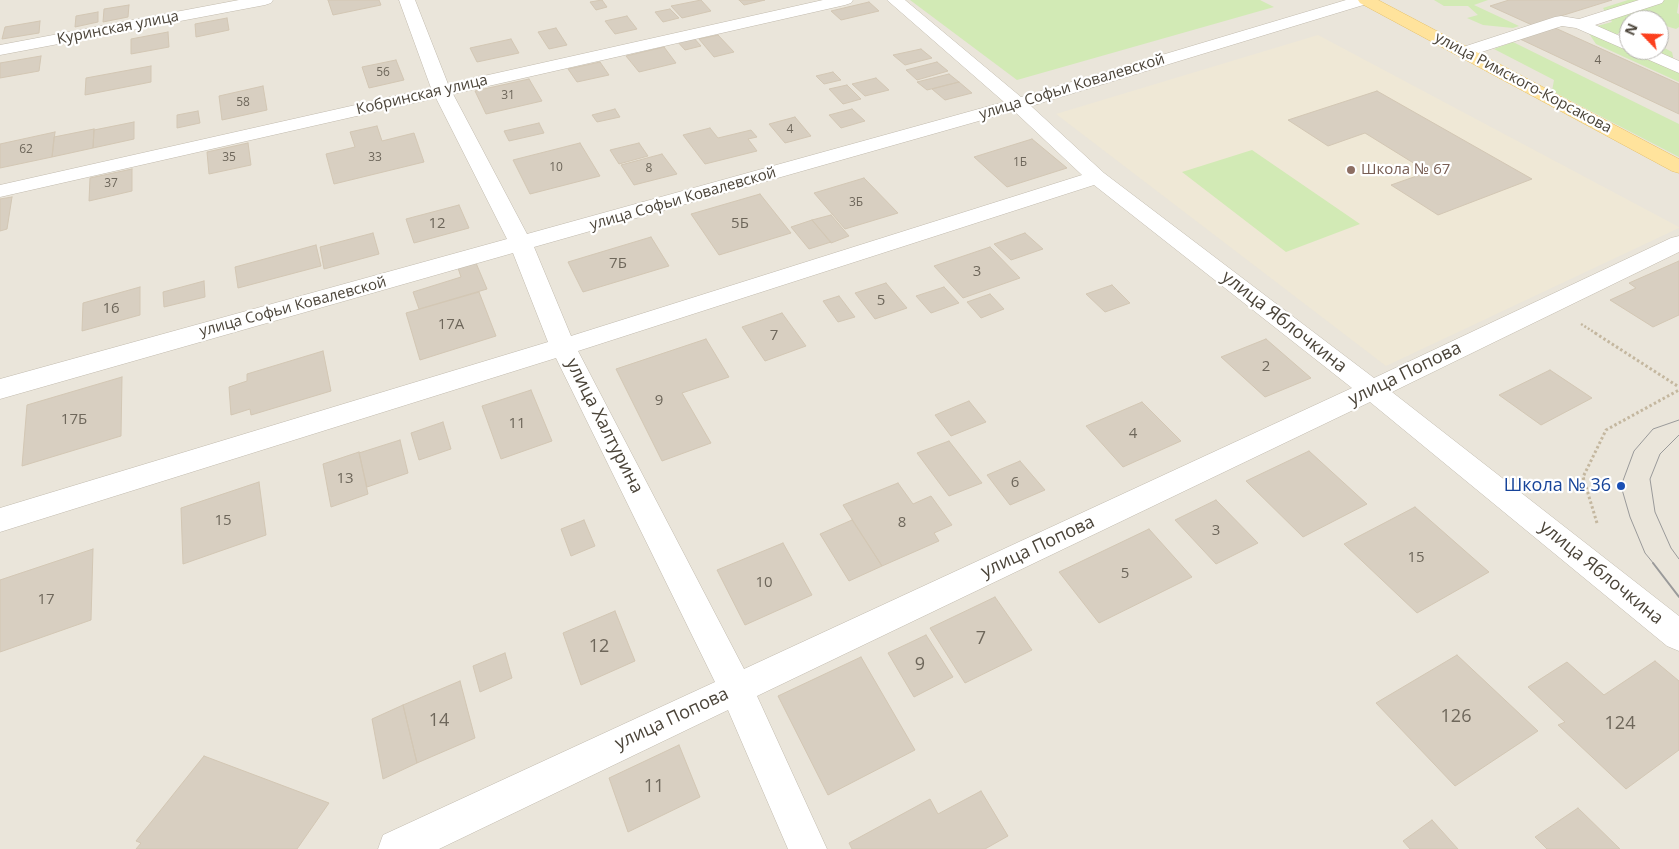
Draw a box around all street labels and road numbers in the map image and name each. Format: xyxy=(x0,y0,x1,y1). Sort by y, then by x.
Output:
street label: Куринская улица xyxy=(56,7,180,49)
street label: улица Римского-Корсакова xyxy=(1432,29,1614,137)
street label: улица Софьи Ковалевской xyxy=(977,50,1167,124)
street label: Кобринская улица xyxy=(355,71,489,119)
street label: улица Софьи Ковалевской xyxy=(588,164,778,234)
street label: улица Яблочкина xyxy=(1217,266,1351,378)
street label: улица Софьи Ковалевской xyxy=(197,273,389,341)
street label: улица Попова xyxy=(1345,337,1465,411)
street label: улица Халтурина xyxy=(561,355,647,497)
street label: улица Попова xyxy=(978,511,1098,583)
street label: улица Яблочкина xyxy=(1535,516,1667,630)
street label: улица Попова xyxy=(612,683,732,755)

